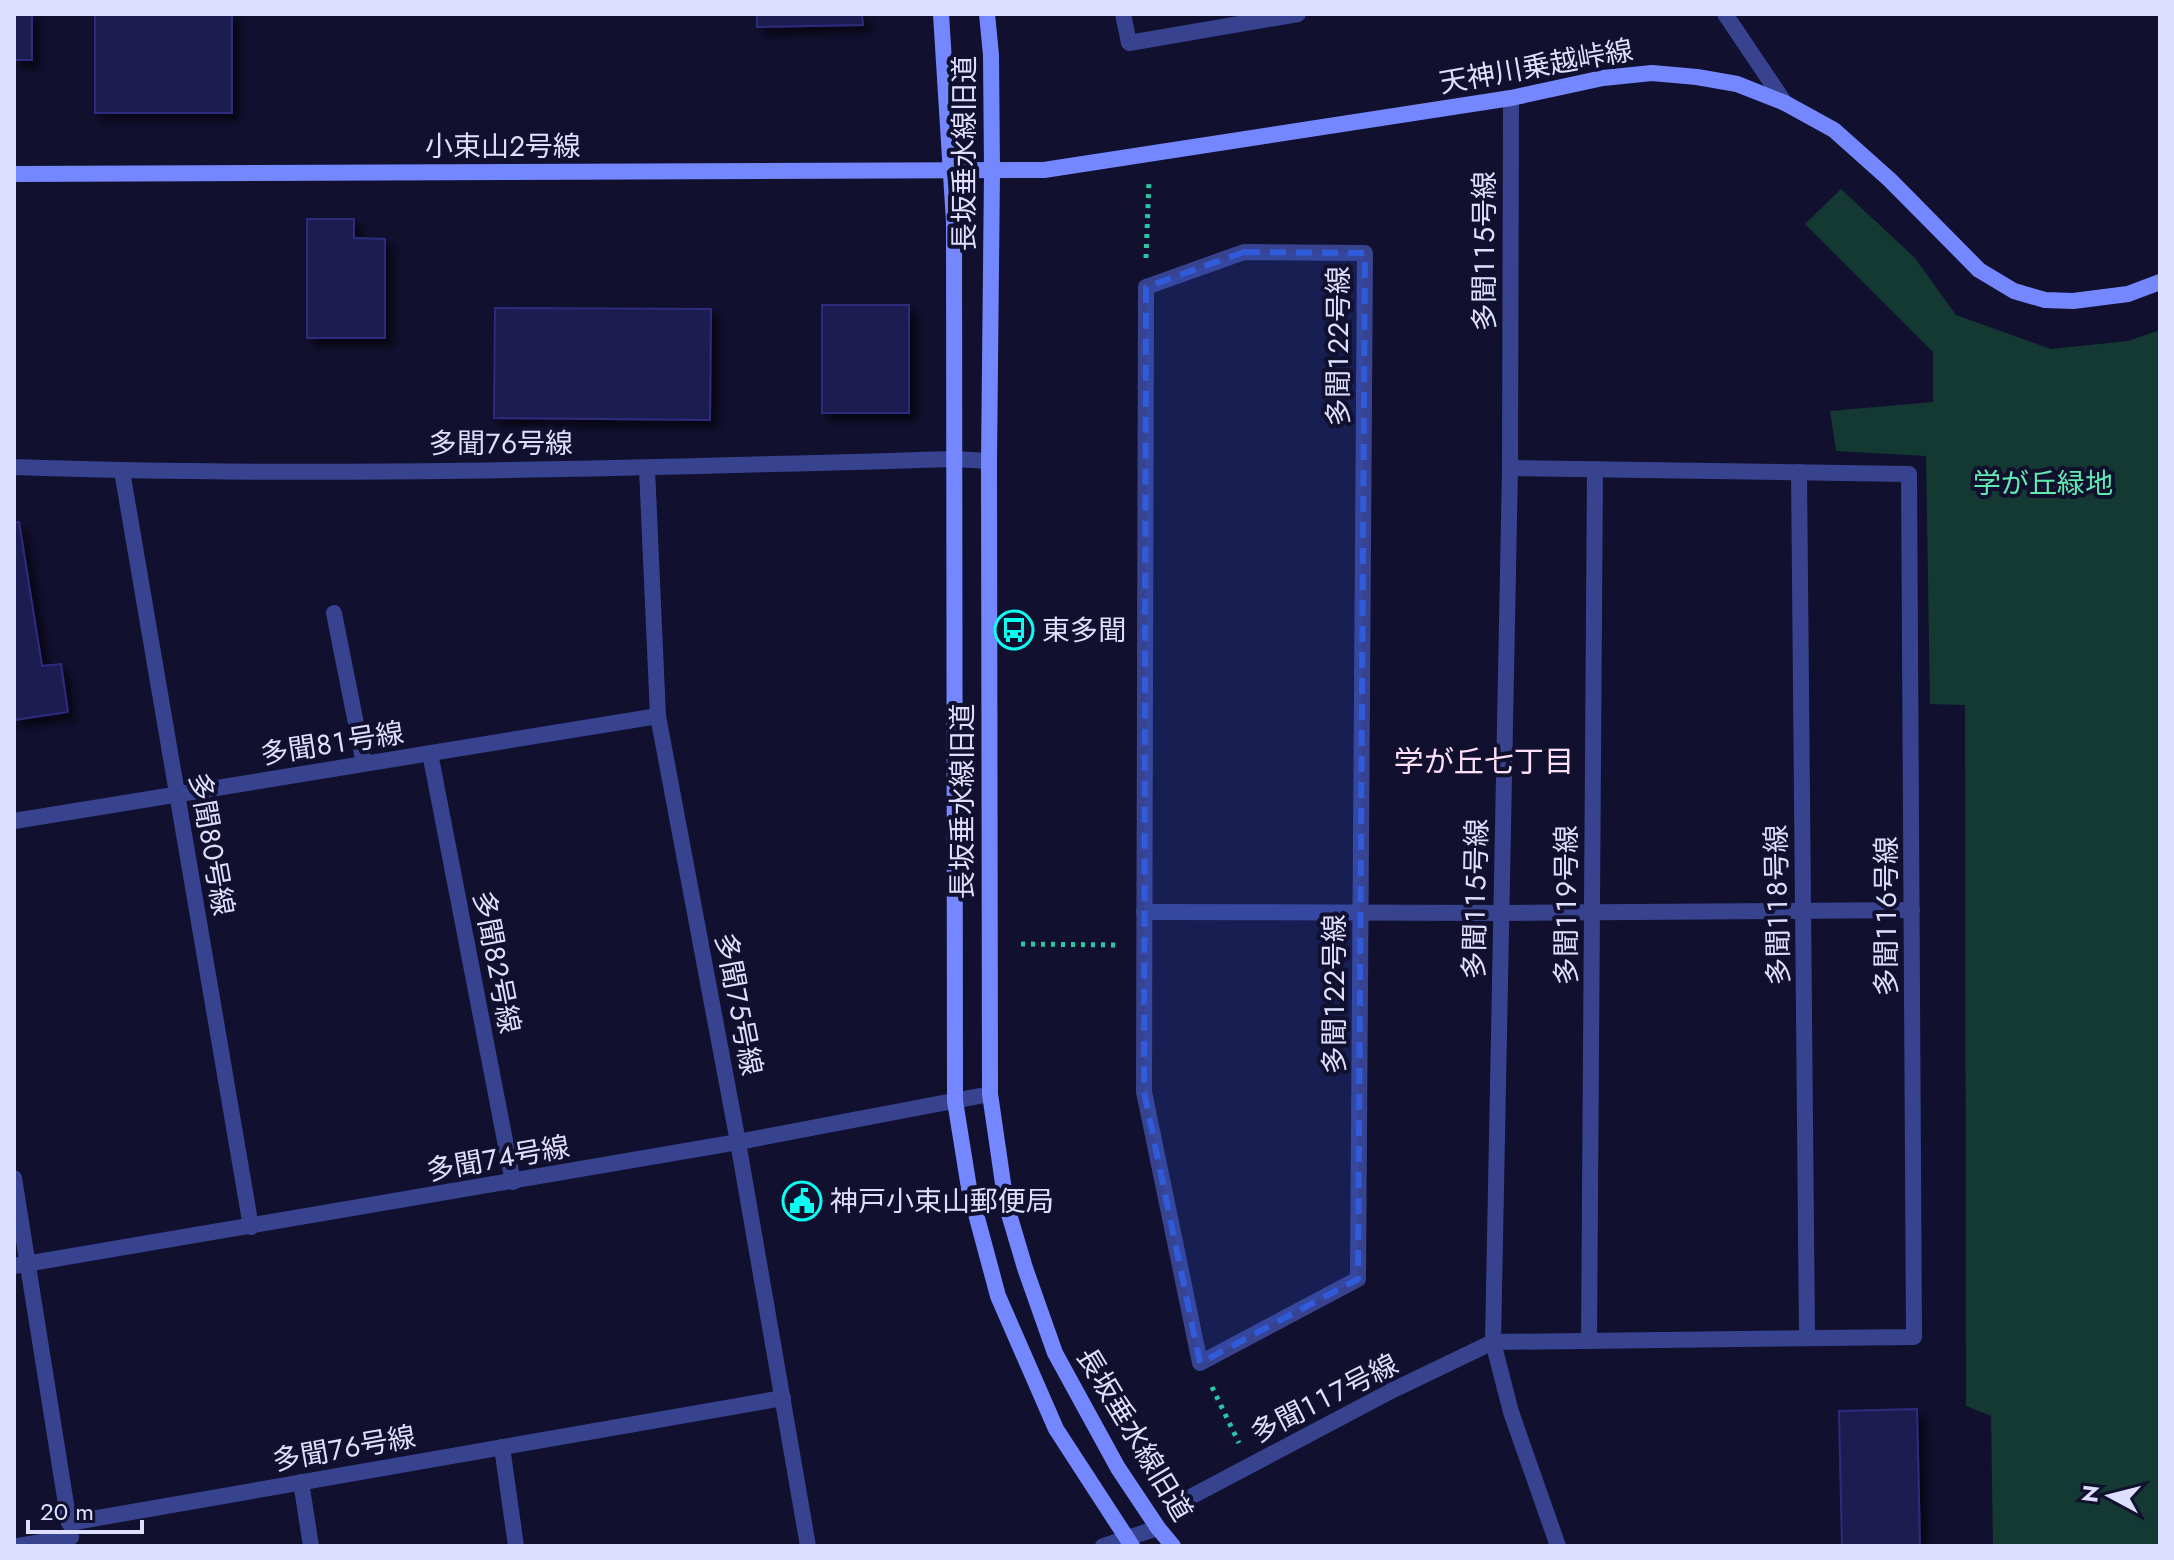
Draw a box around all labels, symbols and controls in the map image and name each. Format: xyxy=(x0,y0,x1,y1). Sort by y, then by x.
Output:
street label: 天神川乗越峠線 xyxy=(1436,29,1636,104)
street label: 長坂垂水線旧道 xyxy=(944,55,985,251)
street label: 小束山２号線 xyxy=(425,126,581,167)
street label: 多聞１１５号線 xyxy=(1464,171,1505,331)
street label: 多聞１２２号線 xyxy=(1318,266,1359,426)
street label: 多聞７６号線 xyxy=(429,423,573,464)
park label: 学が丘緑地 xyxy=(1973,463,2113,504)
bus stop icon: 東多聞 xyxy=(993,609,1035,651)
place label: 東多聞 xyxy=(1042,610,1126,651)
street label: 長坂垂水線旧道 xyxy=(942,703,983,899)
street label: 多聞８１号線 xyxy=(258,712,407,775)
district label: 学が丘七丁目 xyxy=(1394,740,1574,783)
street label: 多聞８０号線 xyxy=(179,769,244,919)
street label: 多聞１１５号線 xyxy=(1454,818,1497,980)
street label: 多聞１１８号線 xyxy=(1756,824,1799,986)
street label: 多聞１１９号線 xyxy=(1546,825,1587,985)
street label: 多聞１１６号線 xyxy=(1866,836,1907,996)
street label: 多聞８２号線 xyxy=(463,887,530,1037)
street label: 多聞１２２号線 xyxy=(1314,914,1355,1074)
street label: 多聞７５号線 xyxy=(705,929,772,1079)
street label: 多聞７４号線 xyxy=(423,1126,573,1191)
public building icon: 神戸小束山郵便局 xyxy=(781,1180,823,1222)
place label: 神戸小束山郵便局 xyxy=(830,1181,1054,1222)
street label: 長坂垂水線旧道 xyxy=(1067,1340,1203,1529)
street label: 多聞１１７号線 xyxy=(1243,1344,1405,1453)
street label: 多聞７６号線 xyxy=(269,1416,419,1481)
north arrow xyxy=(2070,1456,2150,1536)
text: N xyxy=(2073,1483,2107,1504)
scale bar xyxy=(28,1484,142,1534)
text: 20 m xyxy=(40,1494,94,1529)

